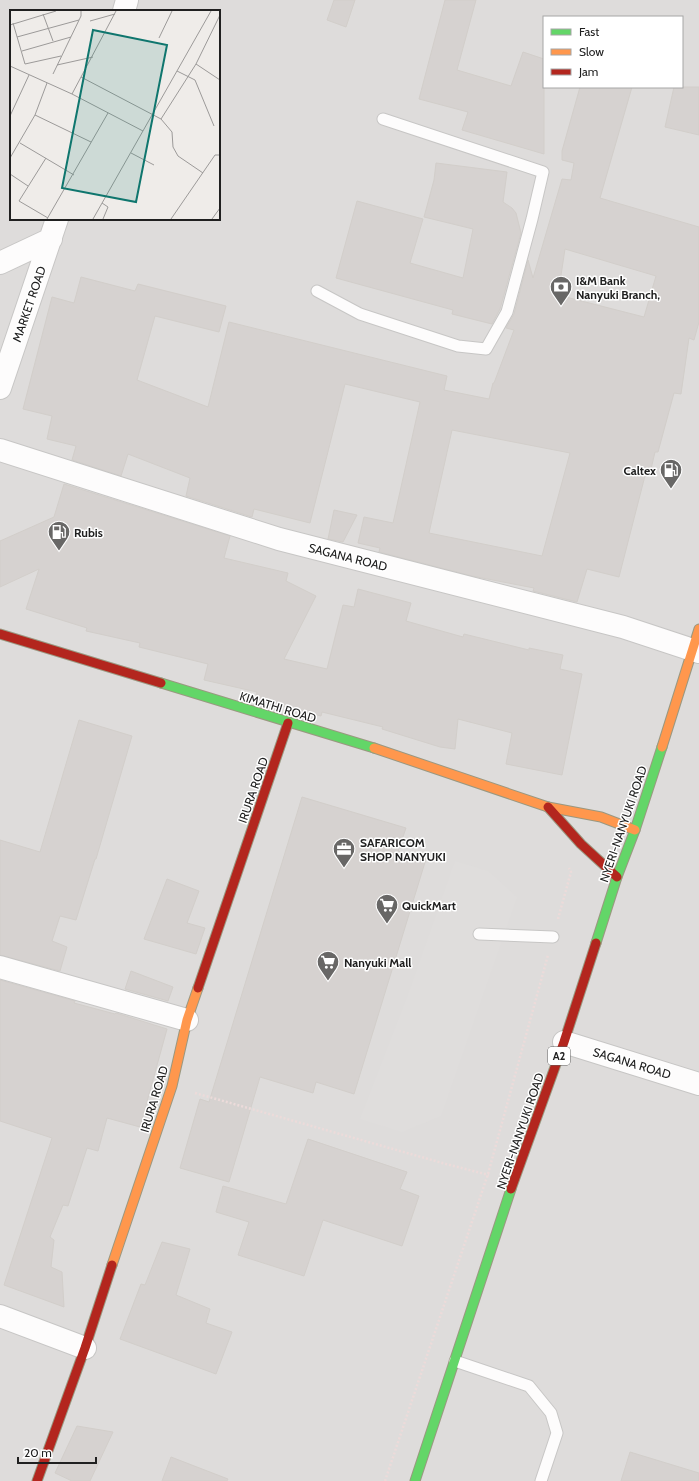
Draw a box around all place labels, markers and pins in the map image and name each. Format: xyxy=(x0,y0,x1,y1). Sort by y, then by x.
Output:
place label: I&M Bank Nanyuki Branch, xyxy=(576,273,660,302)
bank icon: I&M Bank Nanyuki Branch, xyxy=(548,274,574,307)
fuel station icon: Caltex xyxy=(658,457,684,490)
place label: Caltex xyxy=(623,463,656,478)
fuel station icon: Rubis xyxy=(46,519,72,552)
place label: Rubis xyxy=(74,525,103,540)
place label: SAFARICOM SHOP NANYUKI xyxy=(360,835,446,864)
office icon: SAFARICOM SHOP NANYUKI xyxy=(331,836,357,869)
supermarket icon: QuickMart xyxy=(374,892,400,925)
place label: QuickMart xyxy=(402,898,456,913)
supermarket icon: Nanyuki Mall xyxy=(315,949,341,982)
place label: Nanyuki Mall xyxy=(344,955,411,970)

